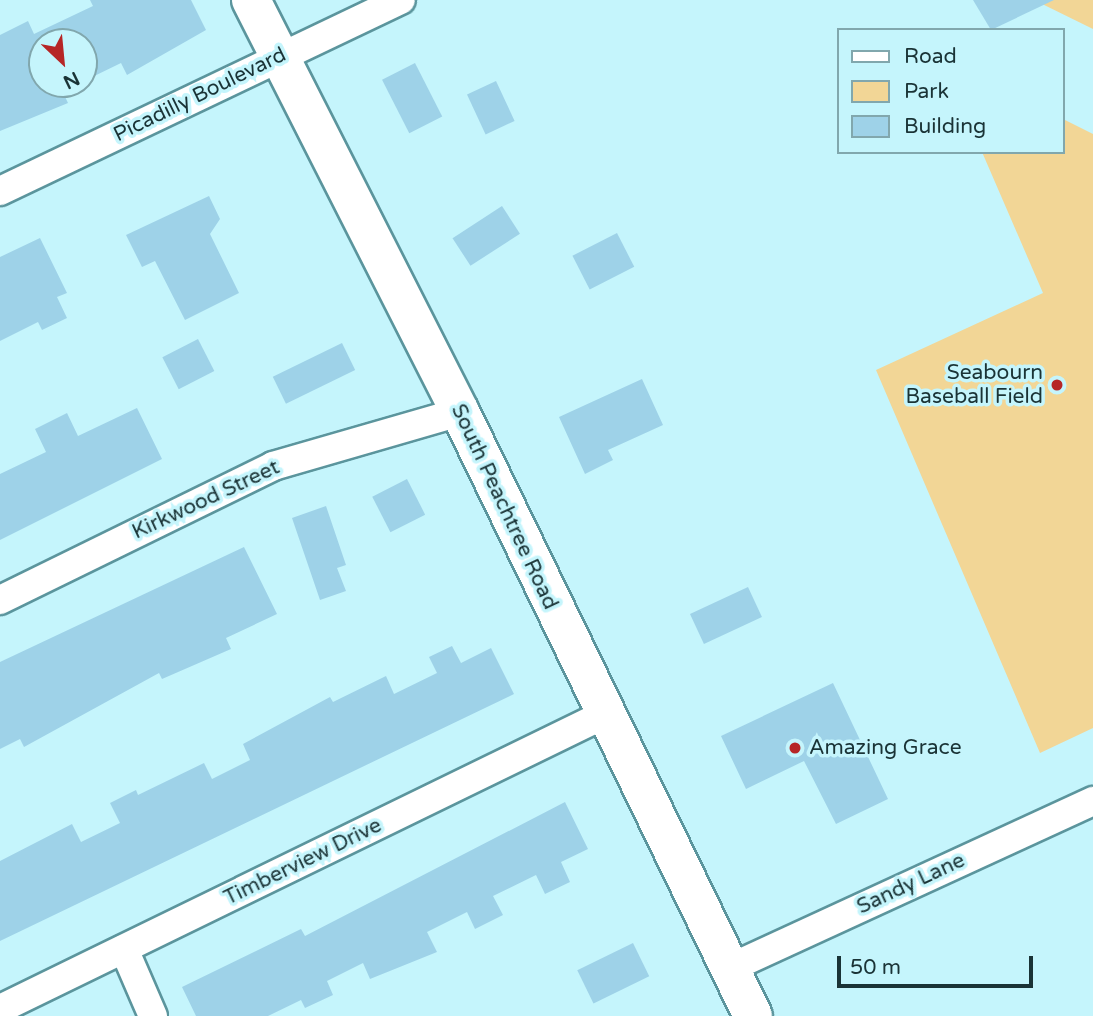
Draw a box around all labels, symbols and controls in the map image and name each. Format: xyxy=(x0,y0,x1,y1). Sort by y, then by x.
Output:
north arrow xyxy=(28,28,98,98)
legend xyxy=(838,28,1065,154)
street label: Picadilly Boulevard xyxy=(110,42,290,148)
text: Road xyxy=(904,44,957,69)
text: N xyxy=(60,67,83,93)
text: Park xyxy=(904,79,949,104)
text: Building xyxy=(904,114,986,139)
place label: Seabourn Baseball Field xyxy=(906,360,1043,410)
marker: Seabourn Baseball Field xyxy=(1049,377,1065,393)
street label: South Peachtree Road xyxy=(445,400,563,614)
street label: Kirkwood Street xyxy=(128,455,284,545)
place label: Amazing Grace xyxy=(809,735,962,761)
marker: Amazing Grace xyxy=(787,740,803,756)
street label: Timberview Drive xyxy=(220,813,386,911)
street label: Sandy Lane xyxy=(853,848,969,920)
scale bar xyxy=(841,942,1037,986)
text: 50 m xyxy=(850,955,901,980)

